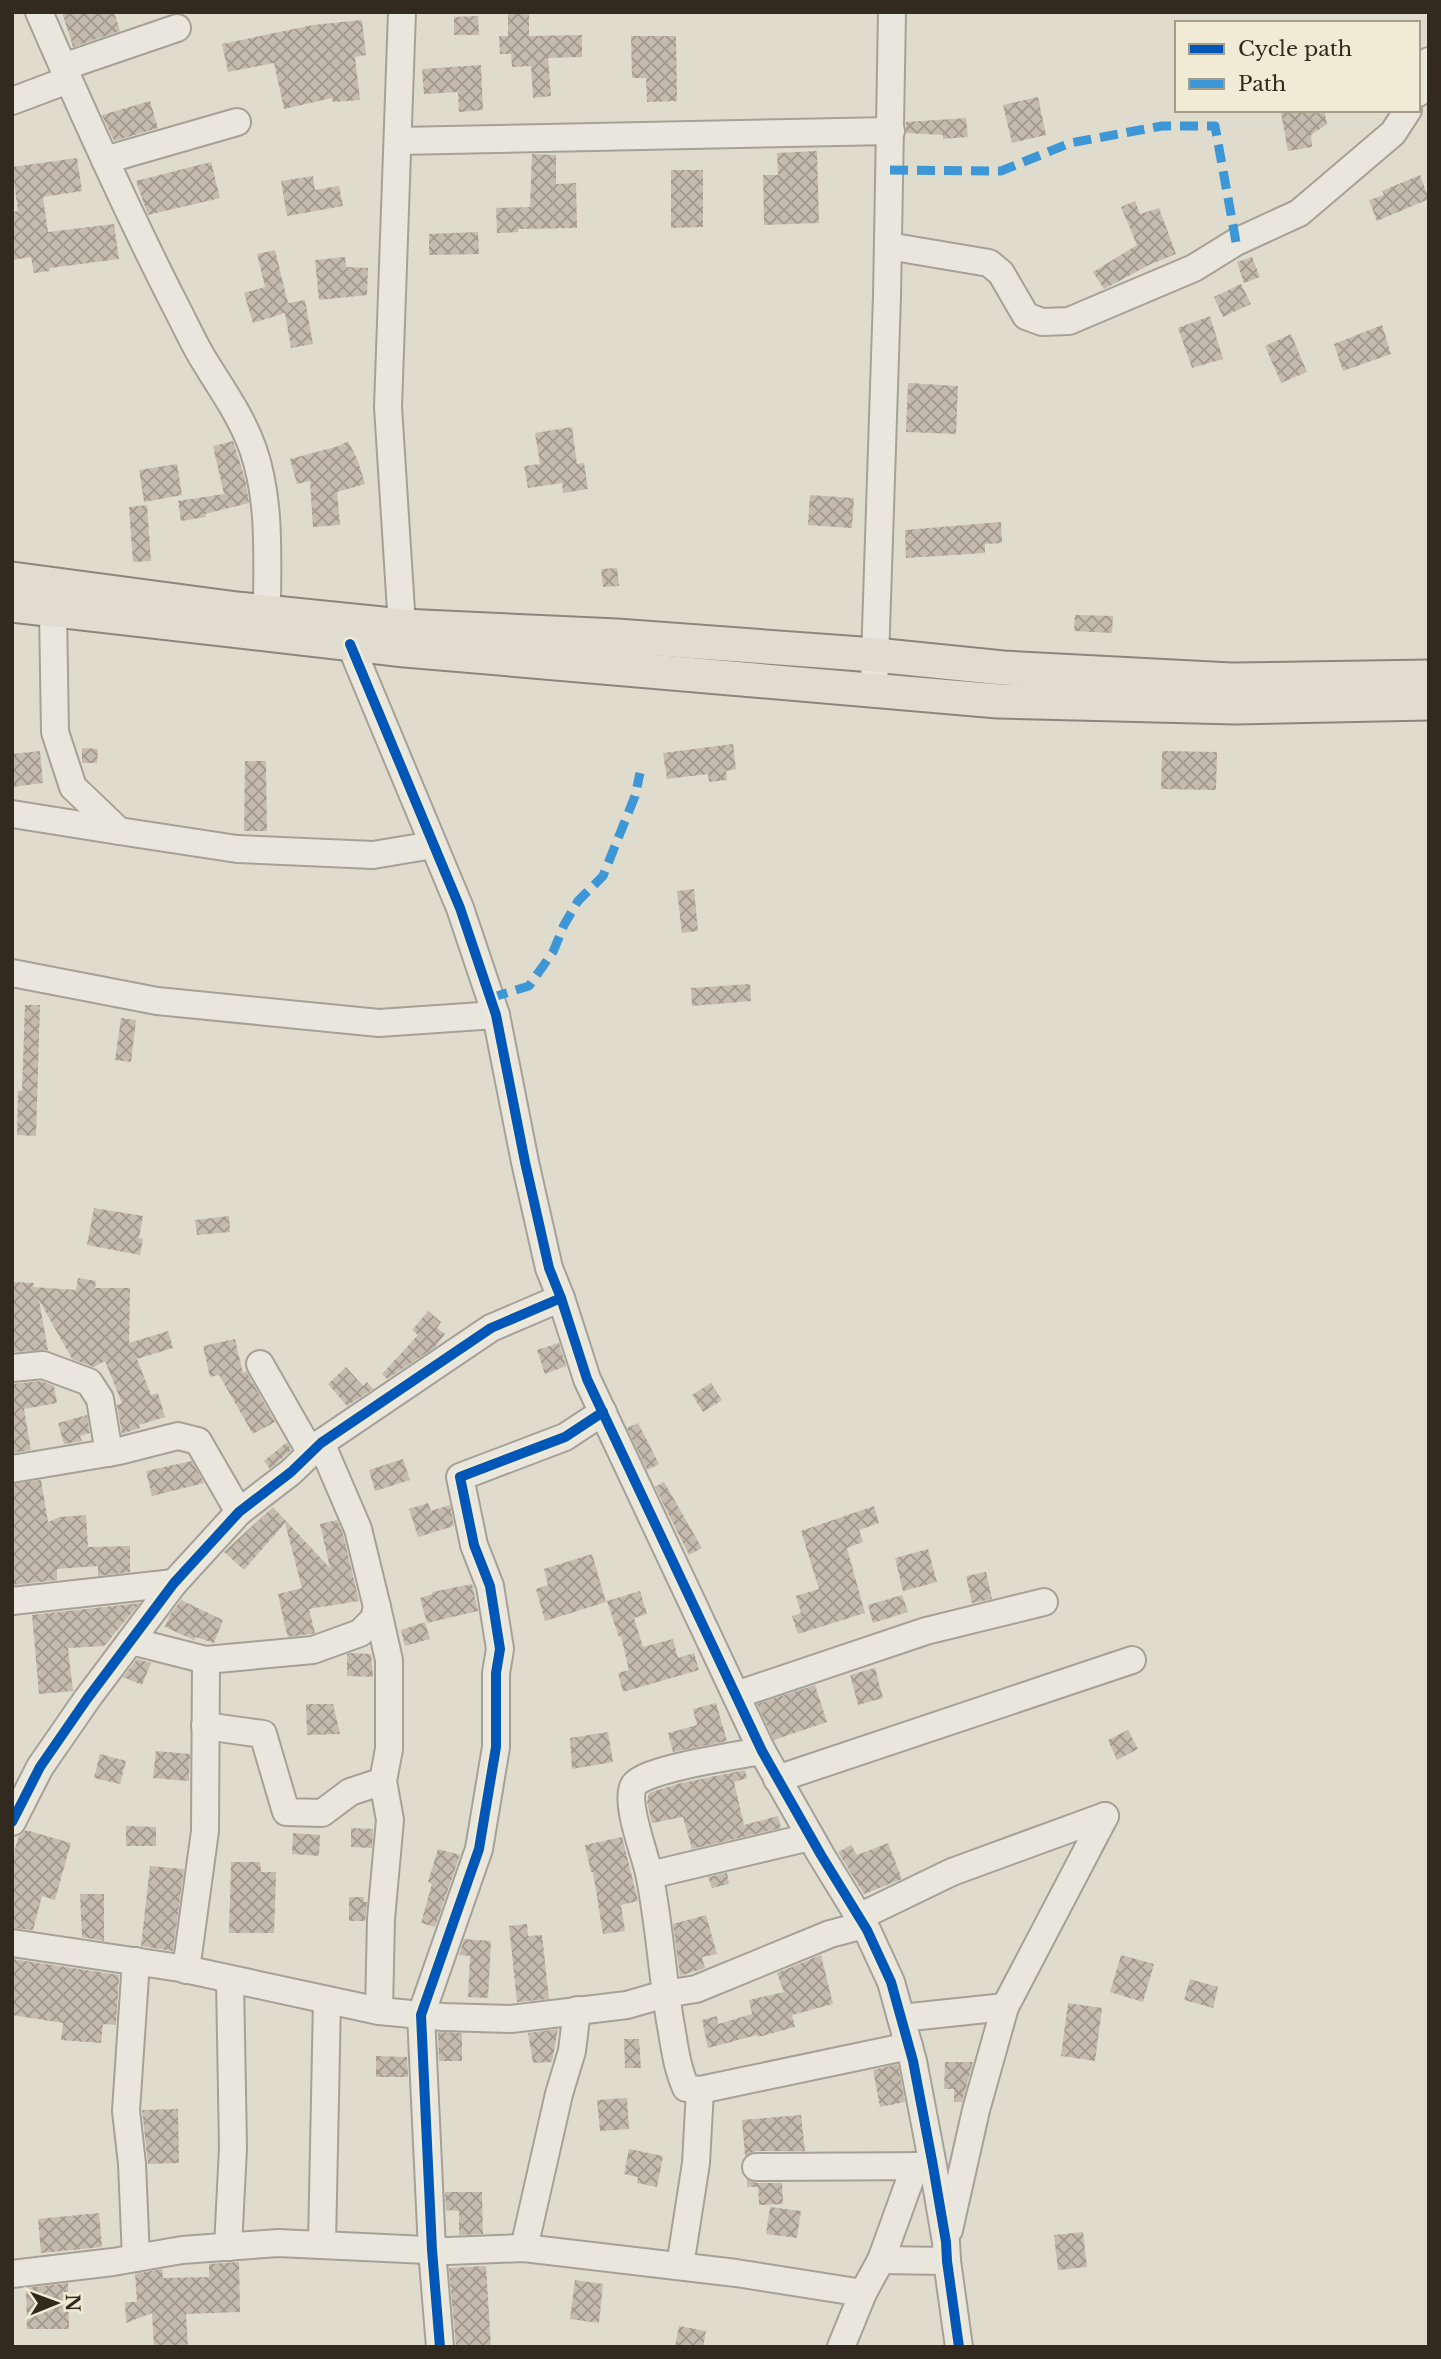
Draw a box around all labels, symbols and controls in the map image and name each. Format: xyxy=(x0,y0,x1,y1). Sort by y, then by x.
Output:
legend xyxy=(1175,21,1420,112)
text: Cycle path xyxy=(1238,36,1352,62)
text: Path xyxy=(1238,71,1286,97)
north arrow xyxy=(21,2268,91,2338)
text: N xyxy=(61,2294,84,2312)

